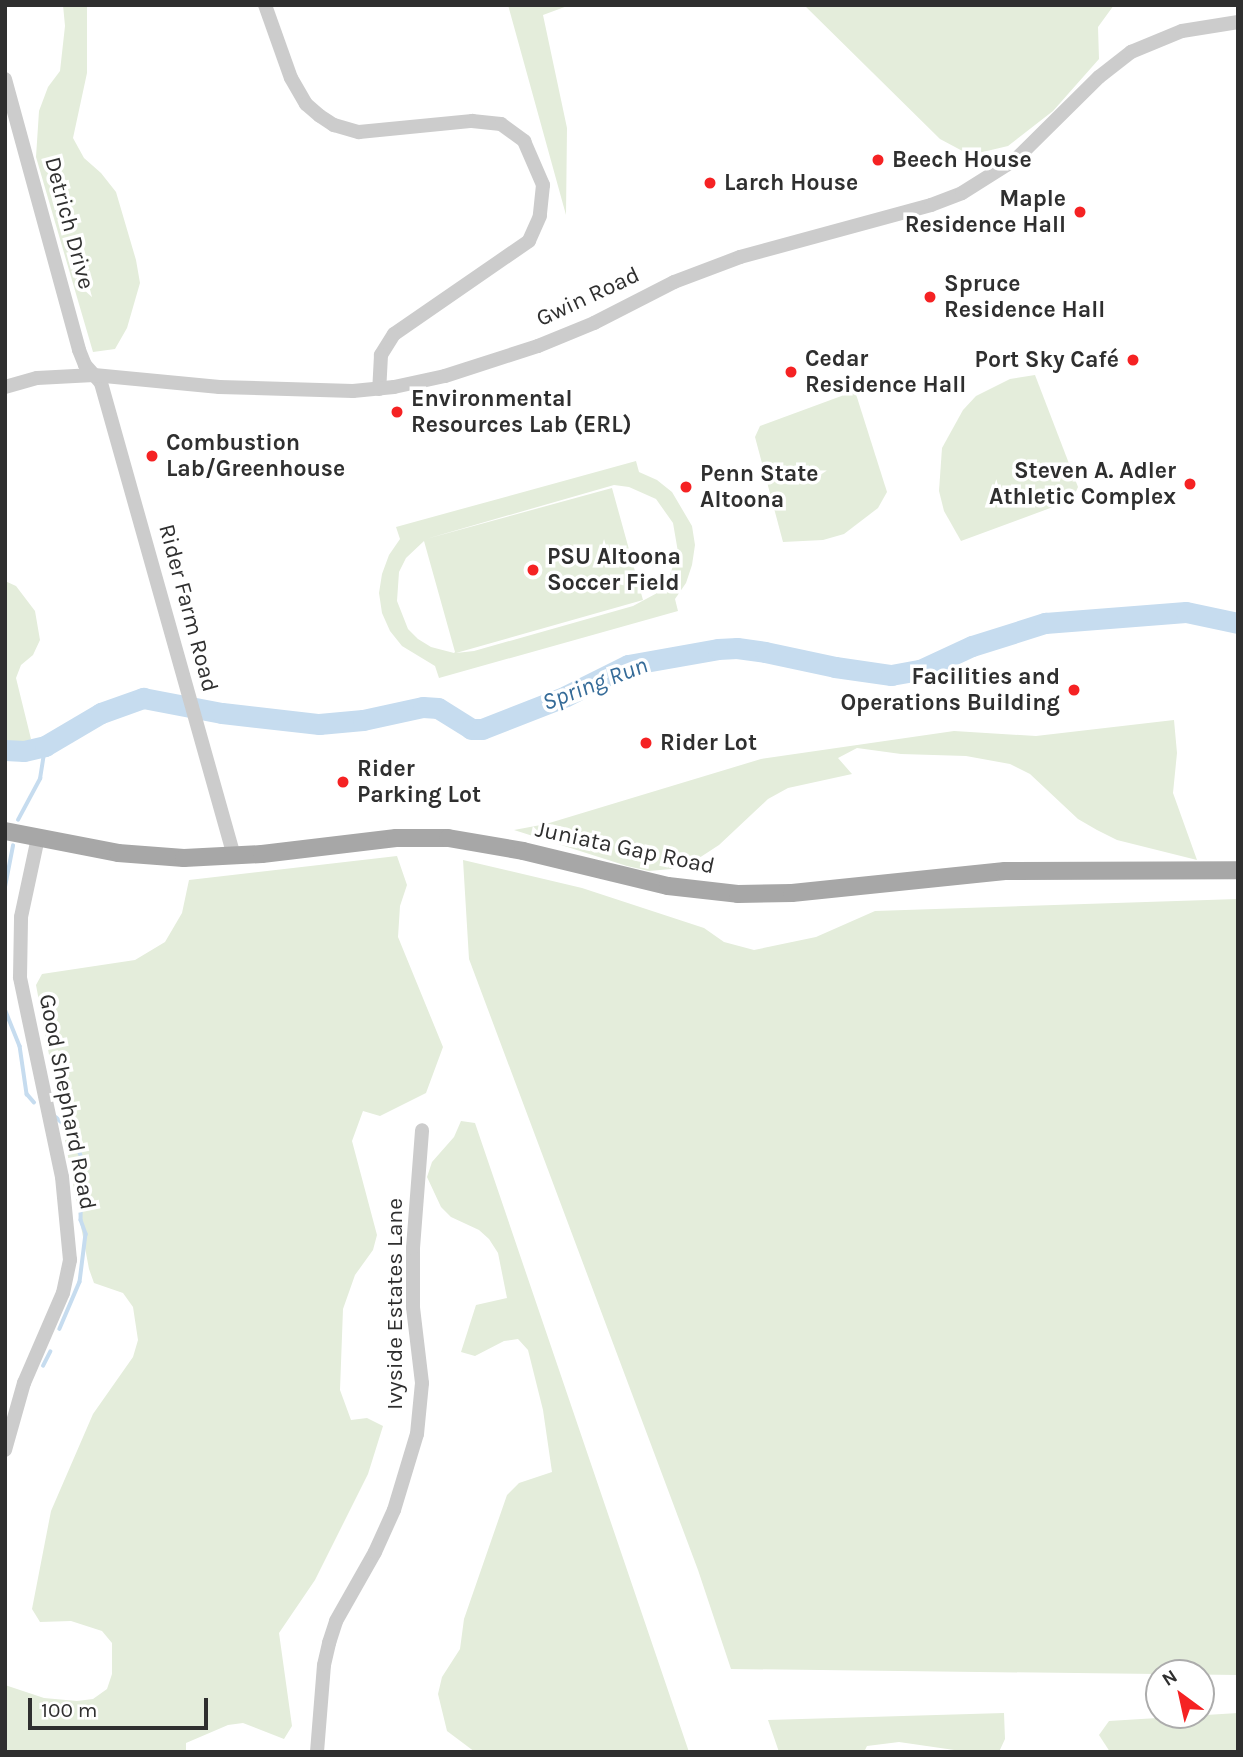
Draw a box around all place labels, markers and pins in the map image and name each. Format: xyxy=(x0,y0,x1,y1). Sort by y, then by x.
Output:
place label: Beech House xyxy=(892,146,1032,174)
marker: Beech House xyxy=(870,152,886,168)
place label: Larch House xyxy=(724,169,858,197)
marker: Larch House xyxy=(702,175,718,191)
place label: Maple Residence Hall xyxy=(905,185,1066,239)
marker: Maple Residence Hall xyxy=(1072,204,1088,220)
place label: Spruce Residence Hall xyxy=(944,270,1105,324)
marker: Spruce Residence Hall xyxy=(922,289,938,305)
place label: Cedar Residence Hall xyxy=(805,345,966,399)
place label: Port Sky Café xyxy=(975,346,1119,374)
marker: Port Sky Café xyxy=(1125,352,1141,368)
marker: Cedar Residence Hall xyxy=(783,364,799,380)
place label: Environmental Resources Lab (ERL) xyxy=(411,385,632,439)
marker: Environmental Resources Lab (ERL) xyxy=(389,404,405,420)
place label: Combustion Lab/Greenhouse xyxy=(166,429,345,483)
marker: Combustion Lab/Greenhouse xyxy=(144,448,160,464)
place label: Steven A. Adler Athletic Complex xyxy=(989,457,1176,511)
place label: Penn State Altoona xyxy=(700,460,818,514)
marker: Steven A. Adler Athletic Complex xyxy=(1182,476,1198,492)
marker: Penn State Altoona xyxy=(678,479,694,495)
place label: PSU Altoona Soccer Field xyxy=(547,543,681,597)
marker: PSU Altoona Soccer Field xyxy=(525,562,541,578)
place label: Facilities and Operations Building xyxy=(840,663,1060,717)
marker: Facilities and Operations Building xyxy=(1066,682,1082,698)
place label: Rider Lot xyxy=(660,729,757,757)
marker: Rider Lot xyxy=(638,735,654,751)
place label: Rider Parking Lot xyxy=(357,755,481,809)
marker: Rider Parking Lot xyxy=(335,774,351,790)

